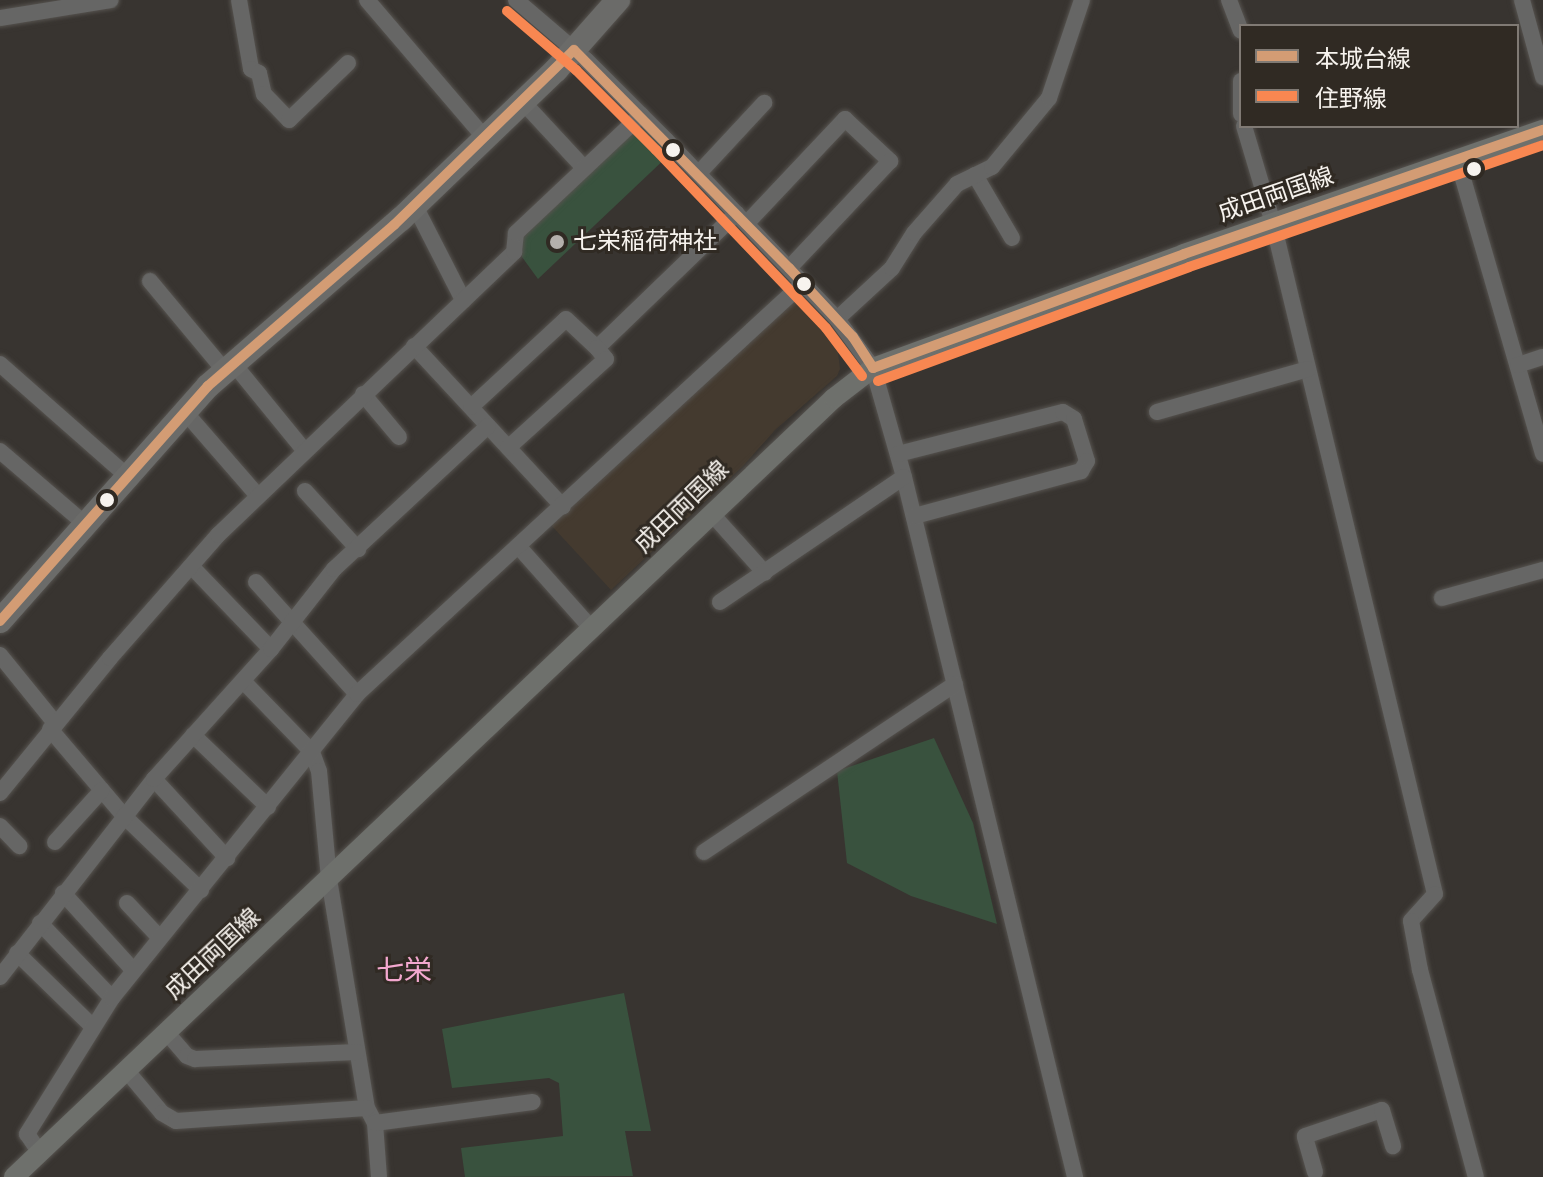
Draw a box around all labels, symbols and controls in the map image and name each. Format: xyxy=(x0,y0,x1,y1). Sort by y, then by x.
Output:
legend xyxy=(1239,24,1519,128)
text: 本城台線 xyxy=(1315,45,1411,73)
text: 住野線 xyxy=(1315,85,1387,113)
unlabelled marker xyxy=(665,142,681,158)
unlabelled marker xyxy=(1466,161,1482,177)
street label: 成田両国線 xyxy=(1215,162,1337,228)
place label: 七栄稲荷神社 xyxy=(573,228,717,256)
marker: 七栄稲荷神社 xyxy=(548,233,566,251)
unlabelled marker xyxy=(796,276,812,292)
street label: 成田両国線 xyxy=(629,455,735,559)
unlabelled marker xyxy=(99,492,115,508)
street label: 成田両国線 xyxy=(159,903,267,1005)
district label: 七栄 xyxy=(376,954,432,988)

